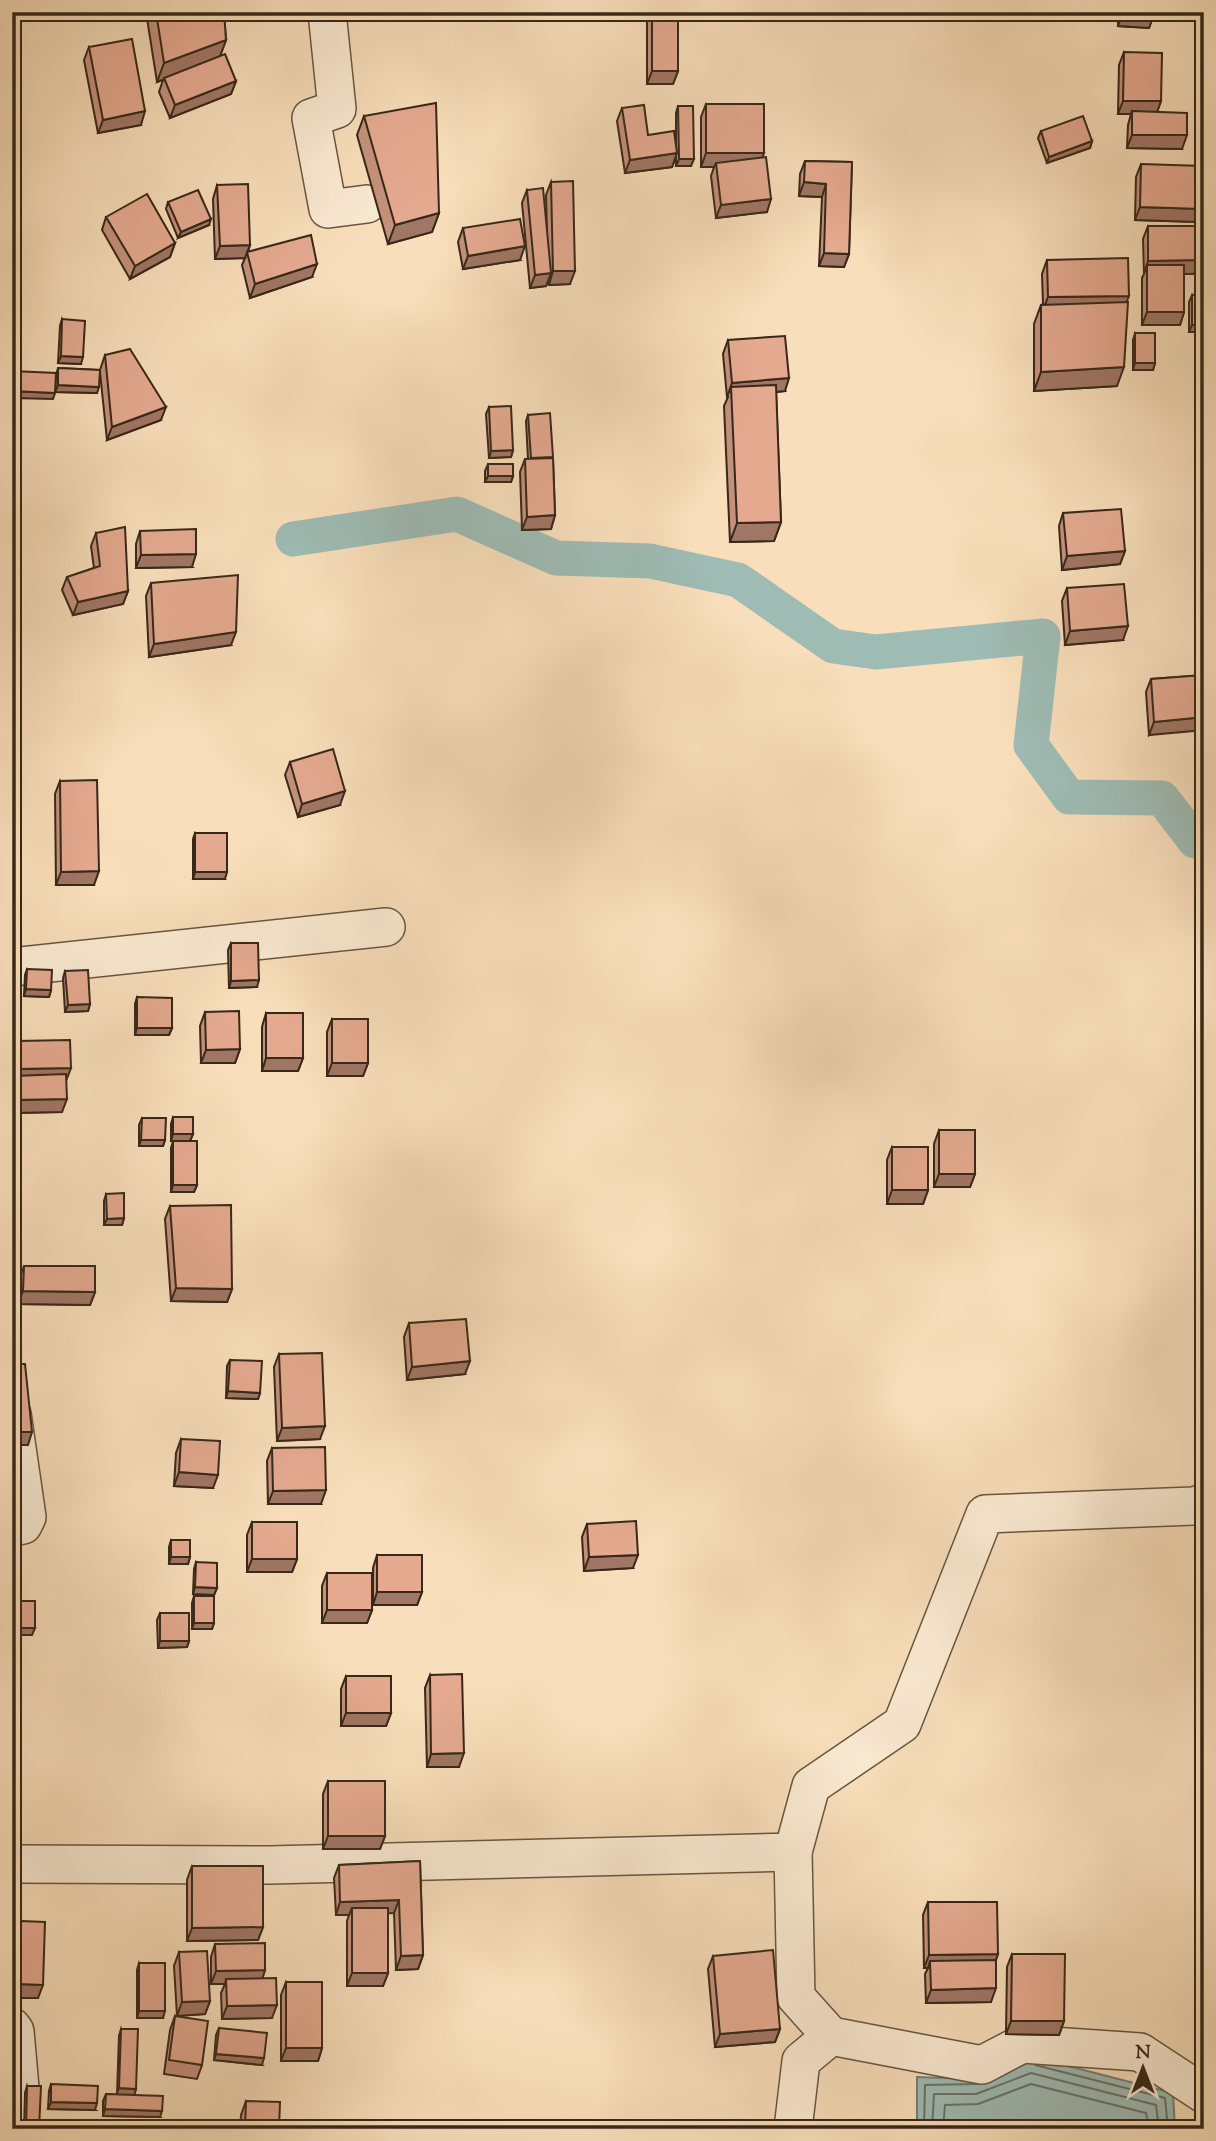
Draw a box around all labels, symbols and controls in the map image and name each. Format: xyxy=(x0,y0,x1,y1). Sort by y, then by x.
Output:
north arrow xyxy=(1108,2032,1178,2102)
text: N xyxy=(1135,2040,1151,2067)

